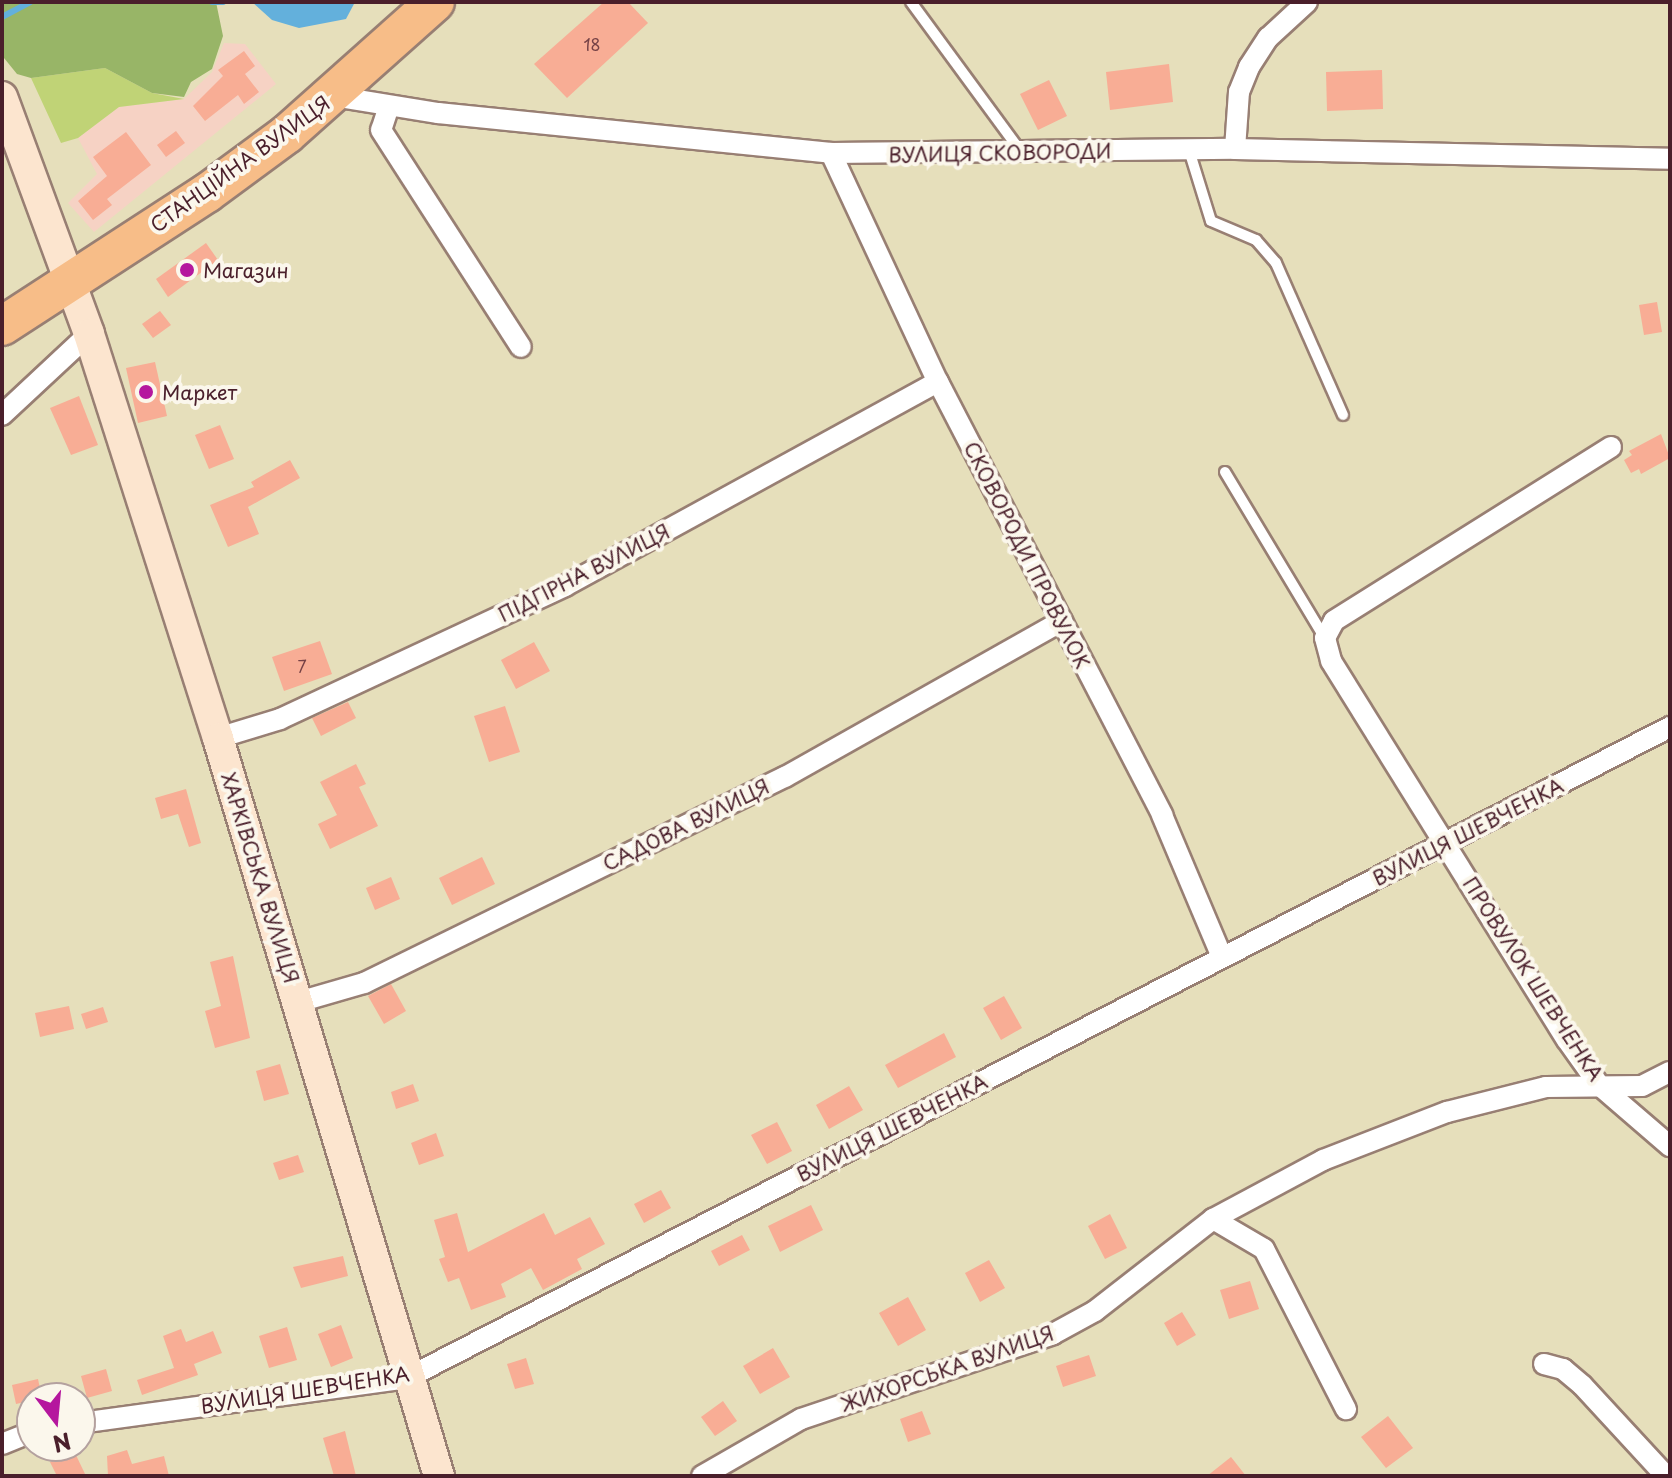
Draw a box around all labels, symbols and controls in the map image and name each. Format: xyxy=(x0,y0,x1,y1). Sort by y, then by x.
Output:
house number: 18 xyxy=(583,34,601,54)
street label: СТАНЦІЙНА ВУЛИЦЯ xyxy=(145,91,335,237)
street label: ВУЛИЦЯ СКОВОРОДИ xyxy=(887,139,1113,167)
place label: Магазин xyxy=(203,258,289,282)
marker: Магазин xyxy=(178,261,196,279)
place label: Маркет xyxy=(162,380,237,404)
marker: Маркет xyxy=(137,383,155,401)
street label: СКОВОРОДИ ПРОВУЛОК xyxy=(959,437,1095,673)
street label: ПІДГІРНА ВУЛИЦЯ xyxy=(494,519,674,627)
house number: 7 xyxy=(297,656,307,676)
street label: ХАРКІВСЬКА ВУЛИЦЯ xyxy=(217,770,303,986)
street label: ВУЛИЦЯ ШЕВЧЕНКА xyxy=(1368,773,1568,891)
street label: САДОВА ВУЛИЦЯ xyxy=(599,774,773,876)
street label: ПРОВУЛОК ШЕВЧЕНКА xyxy=(1458,872,1608,1086)
street label: ВУЛИЦЯ ШЕВЧЕНКА xyxy=(792,1069,992,1187)
street label: ЖИХОРСЬКА ВУЛИЦЯ xyxy=(838,1321,1056,1417)
street label: ВУЛИЦЯ ШЕВЧЕНКА xyxy=(198,1362,412,1418)
north arrow xyxy=(16,1382,96,1462)
text: N xyxy=(49,1425,75,1462)

